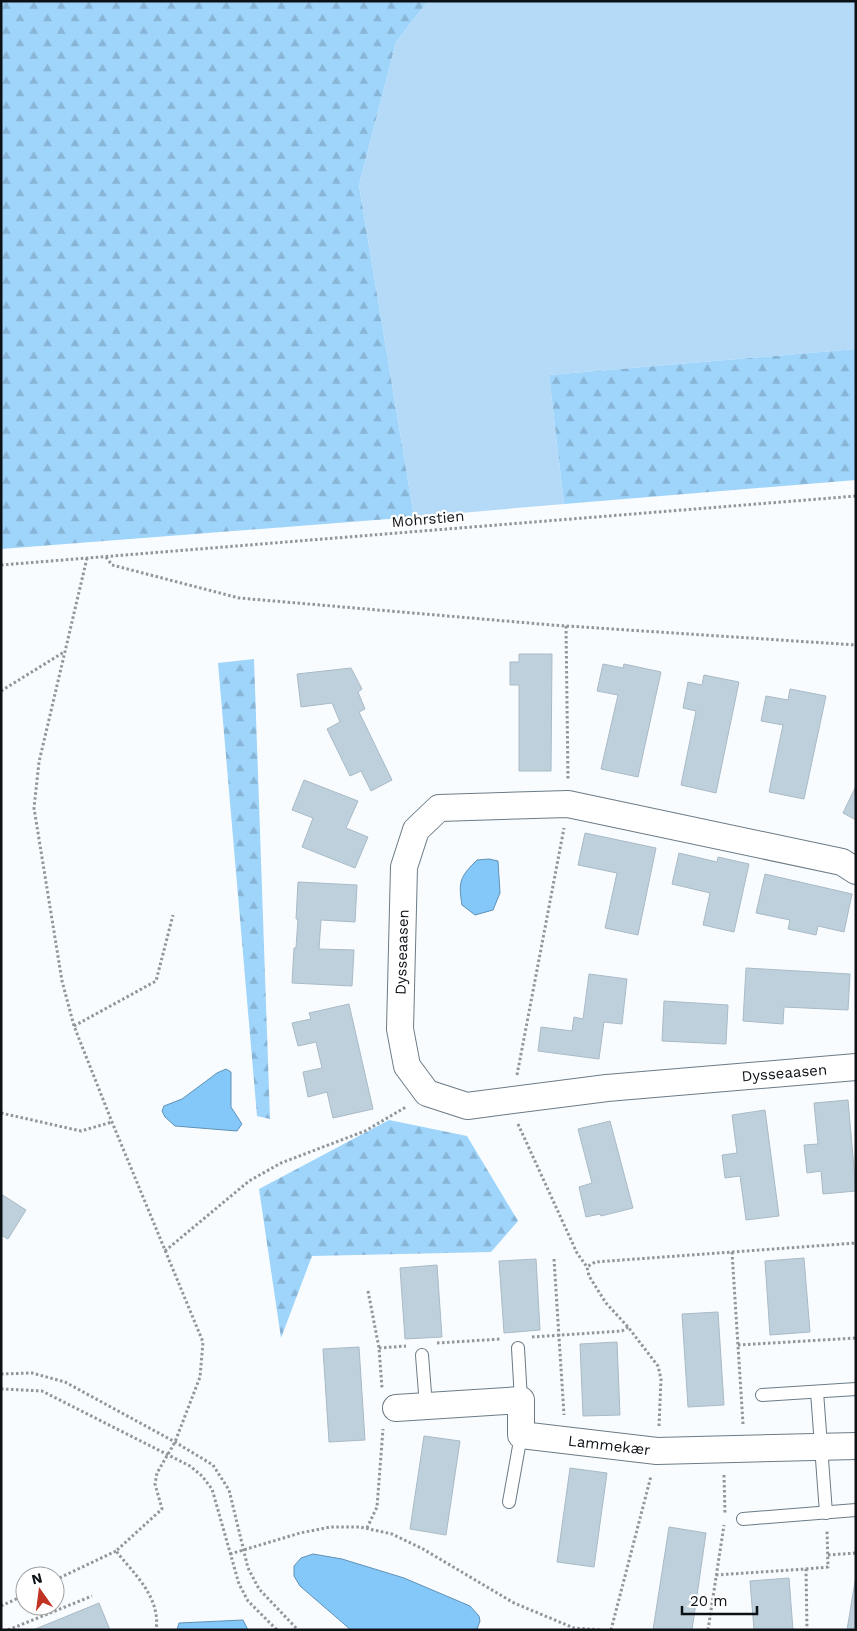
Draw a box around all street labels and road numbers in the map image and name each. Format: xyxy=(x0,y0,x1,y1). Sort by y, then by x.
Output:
street label: Mohrstien xyxy=(391,507,465,531)
street label: Dysseaasen xyxy=(392,909,412,995)
street label: Dysseaasen xyxy=(741,1060,828,1086)
street label: Lammekær xyxy=(567,1432,651,1459)

